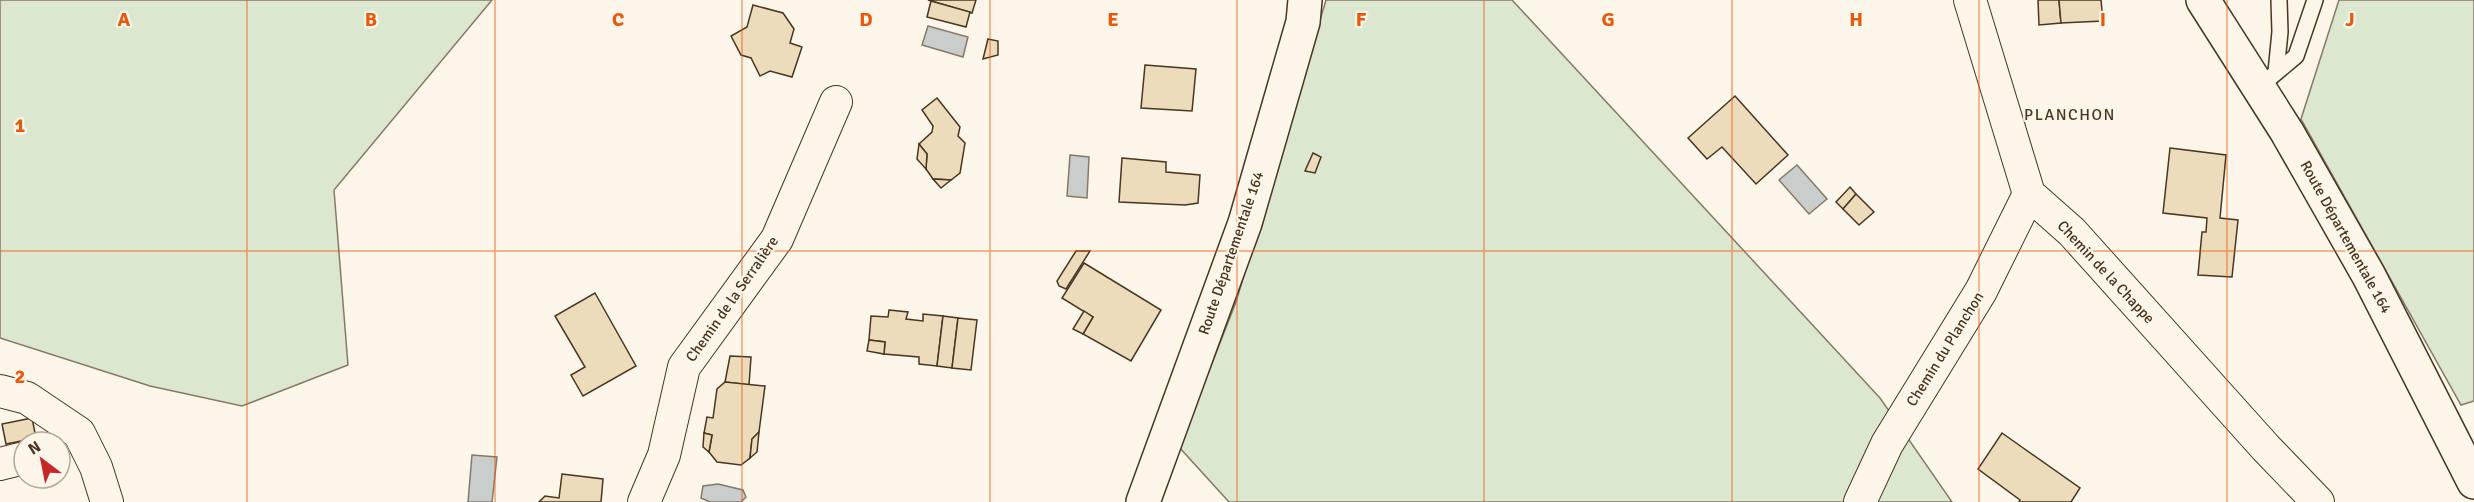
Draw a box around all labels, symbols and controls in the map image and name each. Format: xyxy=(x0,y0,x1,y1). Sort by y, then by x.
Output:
text: A xyxy=(118,7,131,32)
text: B xyxy=(365,7,377,32)
text: C xyxy=(612,7,624,32)
text: D xyxy=(859,7,873,32)
text: E xyxy=(1107,7,1119,32)
text: F xyxy=(1356,7,1367,32)
text: G xyxy=(1601,7,1615,32)
text: H xyxy=(1849,7,1863,32)
text: I xyxy=(2100,7,2106,32)
text: J xyxy=(2345,7,2355,32)
district label: PLANCHON xyxy=(2024,105,2116,125)
text: 1 xyxy=(15,113,26,138)
street label: Route Départementale 164 xyxy=(2296,157,2396,317)
street label: Route Départementale 164 xyxy=(1195,169,1267,337)
street label: Chemin de la Chappe xyxy=(2054,217,2158,327)
street label: Chemin de la Serralière xyxy=(682,233,782,365)
street label: Chemin du Planchon xyxy=(1902,288,1988,410)
text: 2 xyxy=(15,364,25,389)
north arrow xyxy=(12,430,72,490)
text: N xyxy=(25,437,45,460)

